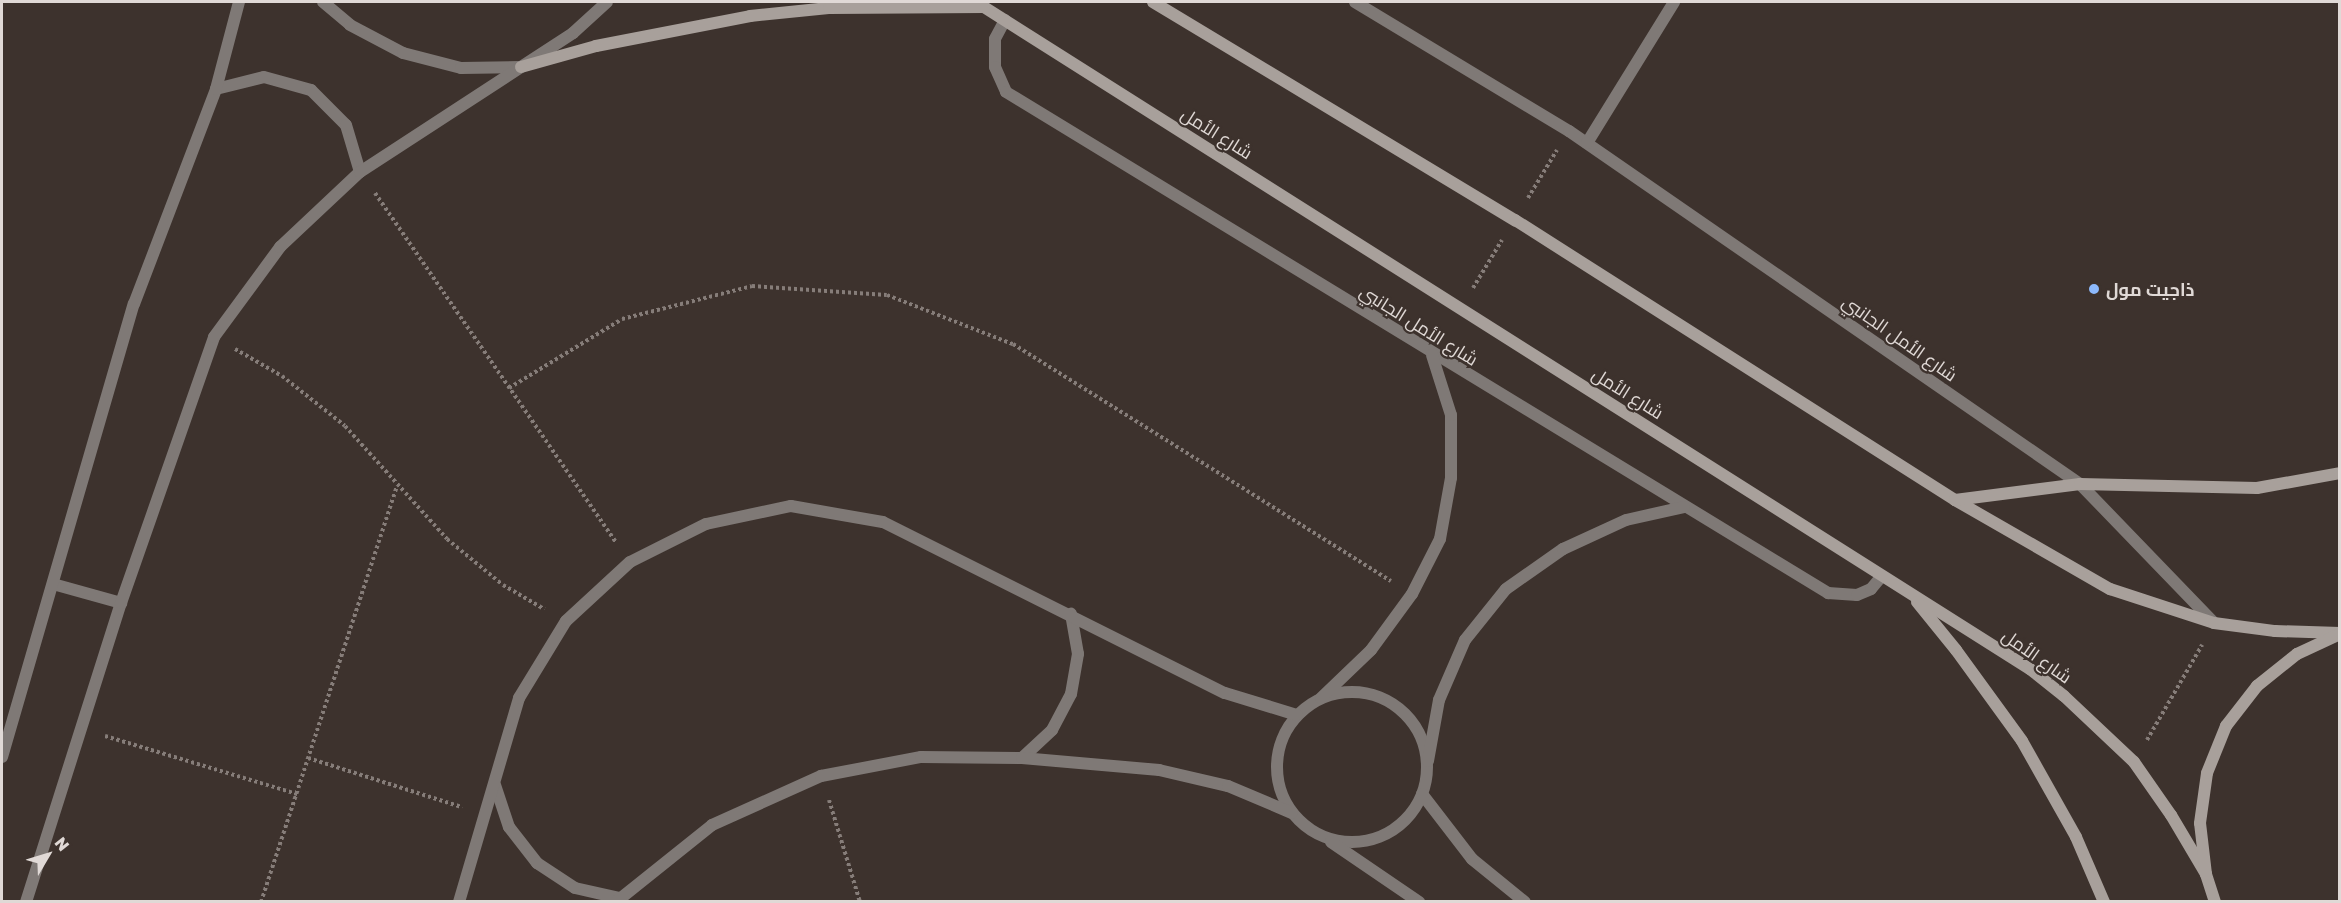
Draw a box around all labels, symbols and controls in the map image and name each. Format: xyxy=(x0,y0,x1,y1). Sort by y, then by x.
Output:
street label: شارع الأمل xyxy=(1177,103,1257,163)
place label: ذاجيت مول xyxy=(2106,278,2194,300)
street label: شارع الأمل الجانبي xyxy=(1356,280,1482,370)
marker: ذاجيت مول xyxy=(2087,282,2101,296)
street label: شارع الأمل الجانبي xyxy=(1838,290,1962,386)
street label: شارع الأمل xyxy=(1588,363,1668,423)
street label: شارع الأمل xyxy=(1998,624,2076,688)
north arrow xyxy=(18,825,78,885)
text: N xyxy=(51,833,74,855)

